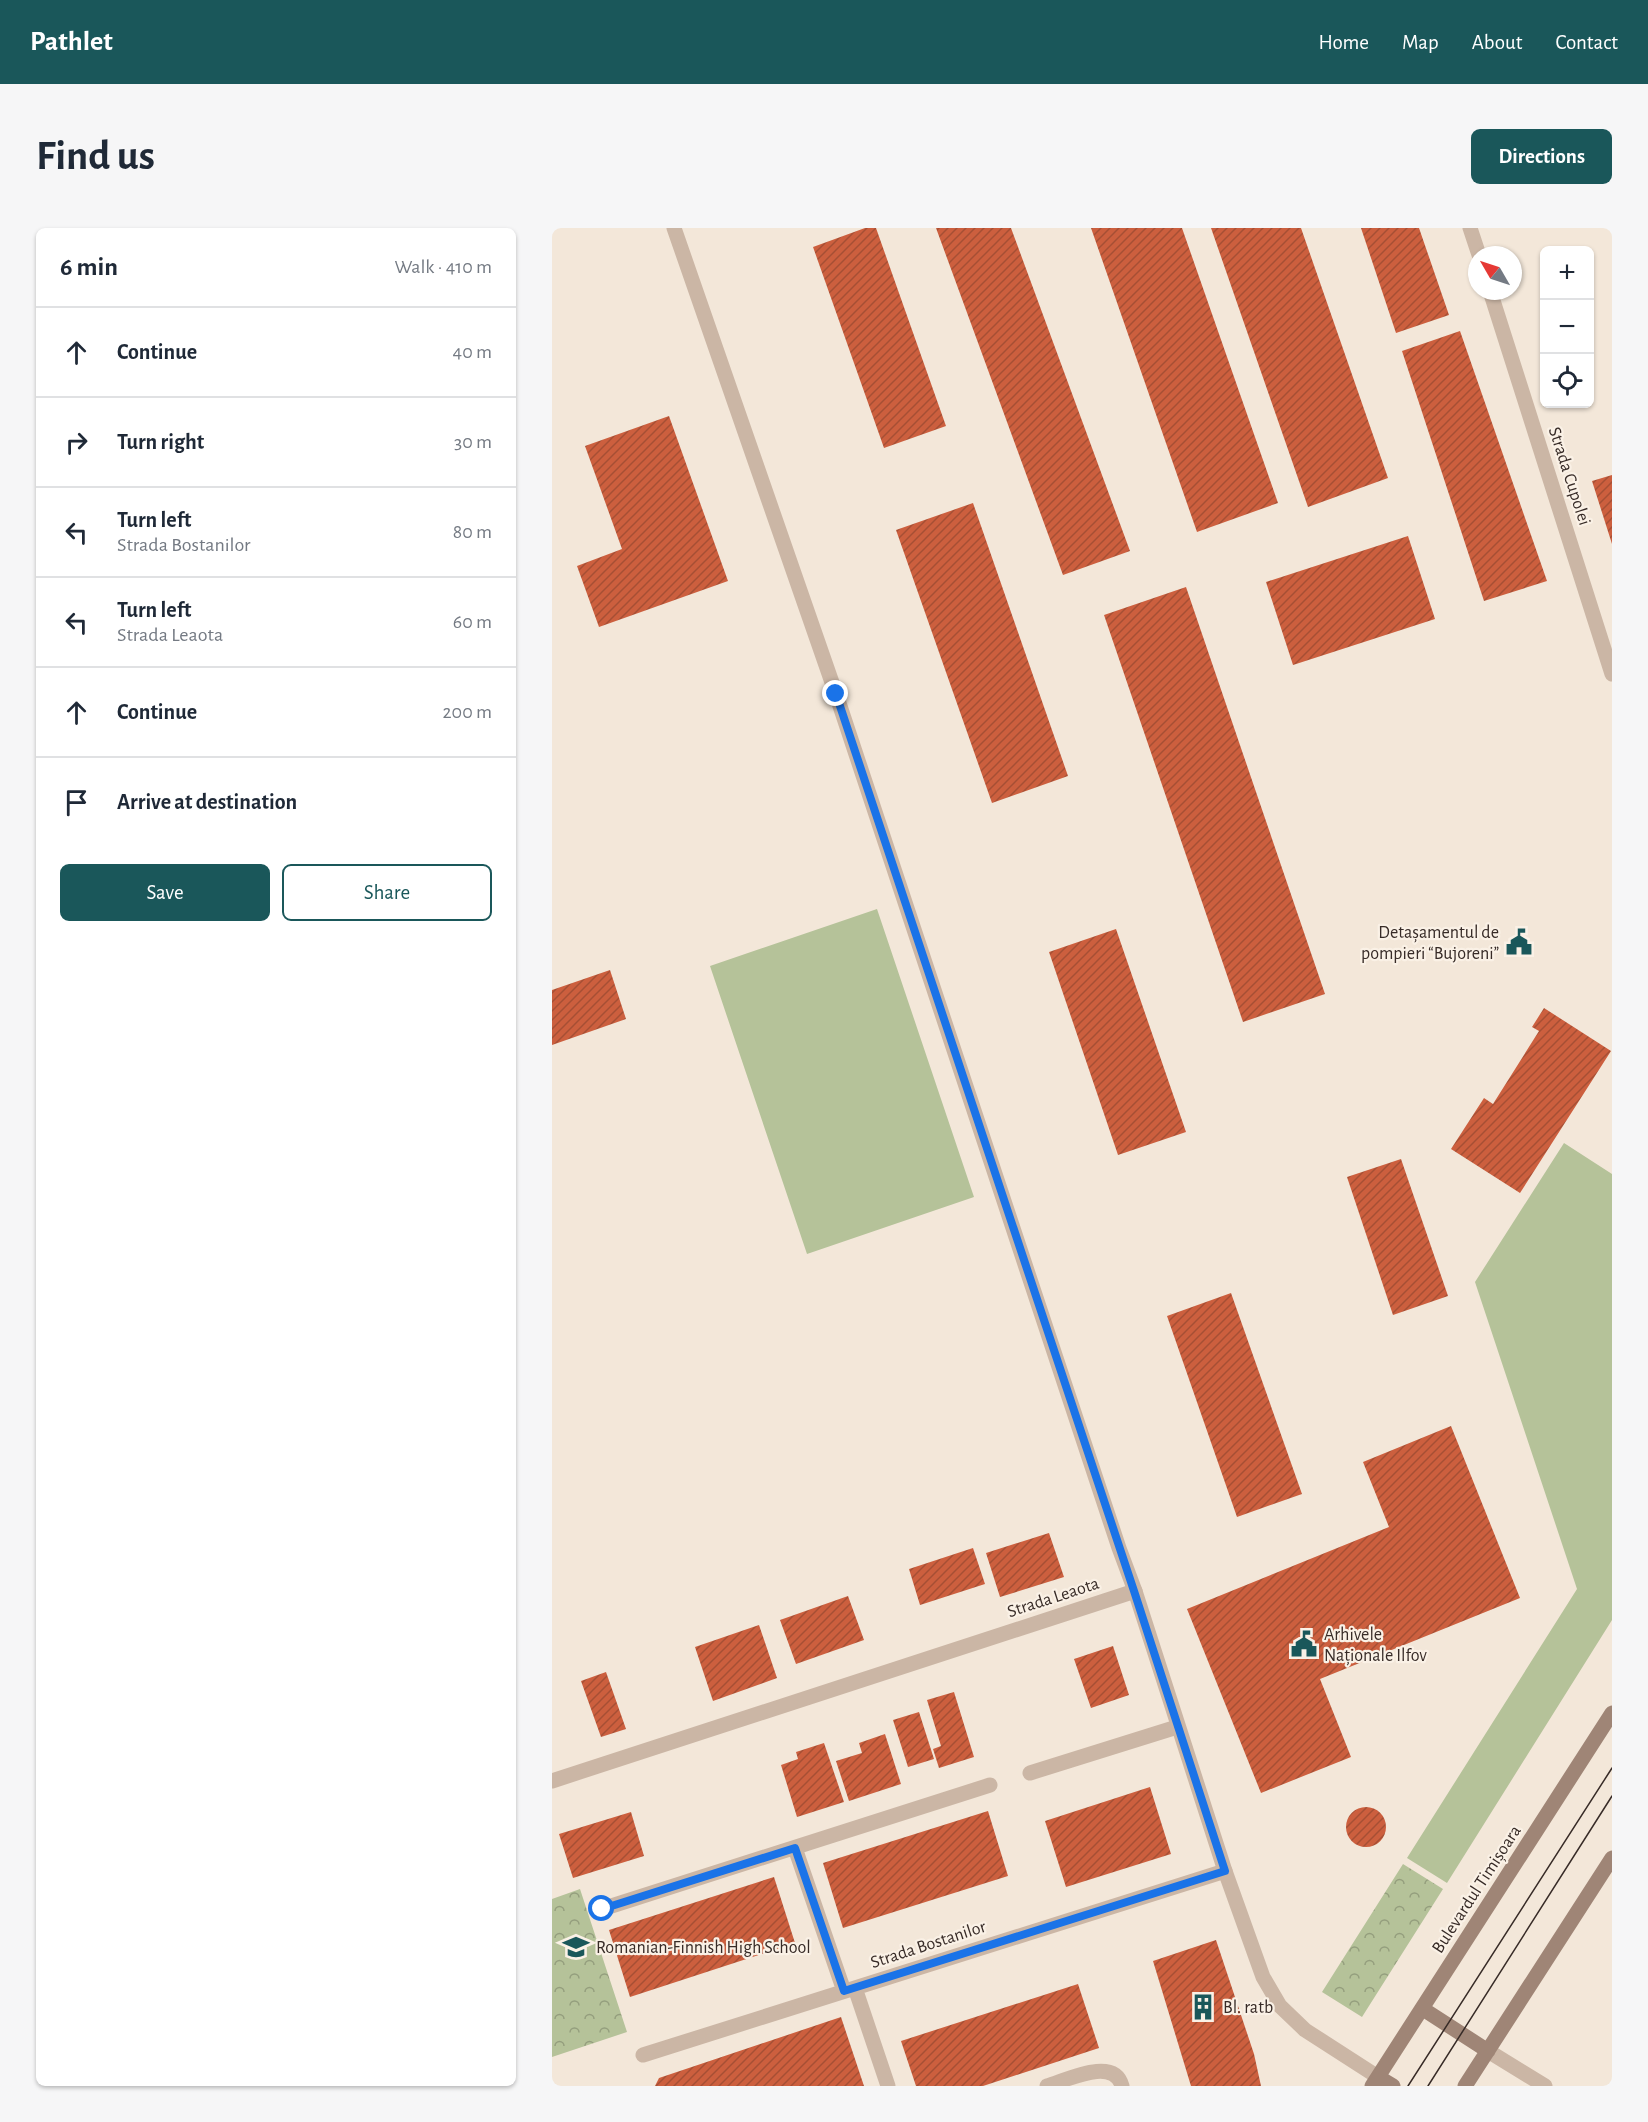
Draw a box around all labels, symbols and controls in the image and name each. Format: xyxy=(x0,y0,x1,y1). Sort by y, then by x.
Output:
text: Pathlet xyxy=(30,28,113,56)
text: Home xyxy=(1318,32,1369,53)
text: Map xyxy=(1402,32,1439,53)
text: About xyxy=(1472,32,1522,53)
text: Contact xyxy=(1555,32,1618,53)
button: Directions xyxy=(1471,129,1612,184)
text: Find us xyxy=(36,135,155,177)
north arrow xyxy=(1468,246,1522,300)
map controls xyxy=(1540,246,1594,408)
button: + xyxy=(1540,246,1594,300)
text: 6 min xyxy=(60,254,118,280)
text: Walk · 410 m xyxy=(394,257,492,277)
button: − xyxy=(1540,300,1594,354)
icon: ahead xyxy=(60,336,93,369)
text: Continue xyxy=(117,341,197,363)
text: 40 m xyxy=(453,342,492,362)
button: locate xyxy=(1540,354,1594,408)
street label: Strada Cupolei xyxy=(1545,425,1593,528)
icon: right xyxy=(60,426,93,459)
text: Turn right xyxy=(117,431,204,453)
text: 30 m xyxy=(454,432,492,452)
text: Turn left xyxy=(117,509,191,531)
icon: left xyxy=(60,516,93,549)
text: 80 m xyxy=(453,522,492,542)
text: Strada Bostanilor xyxy=(117,535,251,555)
text: Turn left xyxy=(117,599,191,621)
icon: left xyxy=(60,606,93,639)
text: 60 m xyxy=(453,612,492,632)
text: Strada Leaota xyxy=(117,625,223,645)
route end xyxy=(822,680,848,706)
icon: ahead xyxy=(60,696,93,729)
text: Continue xyxy=(117,701,197,723)
text: 200 m xyxy=(442,702,492,722)
icon: arrive xyxy=(60,786,93,819)
text: Arrive at destination xyxy=(117,791,297,813)
button: Save xyxy=(60,864,270,921)
button: Share xyxy=(282,864,492,921)
place label: Detașamentul de pompieri “Bujoreni” xyxy=(1361,924,1499,963)
public building icon: Detașamentul de pompieri “Bujoreni” xyxy=(1504,927,1534,957)
street label: Strada Leaota xyxy=(1005,1575,1102,1621)
place label: Arhivele Naționale Ilfov xyxy=(1324,1626,1427,1666)
public building icon: Arhivele Naționale Ilfov xyxy=(1289,1629,1319,1659)
street label: Bulevardul Timișoara xyxy=(1429,1822,1526,1957)
route start xyxy=(588,1895,614,1921)
street label: Strada Bostanilor xyxy=(868,1918,988,1972)
school or university icon: Romanian-Finnish High School xyxy=(561,1932,591,1962)
place label: Romanian-Finnish High School xyxy=(596,1939,811,1957)
building icon: Bl. ratb xyxy=(1188,1992,1218,2022)
place label: Bl. ratb xyxy=(1223,1999,1273,2017)

